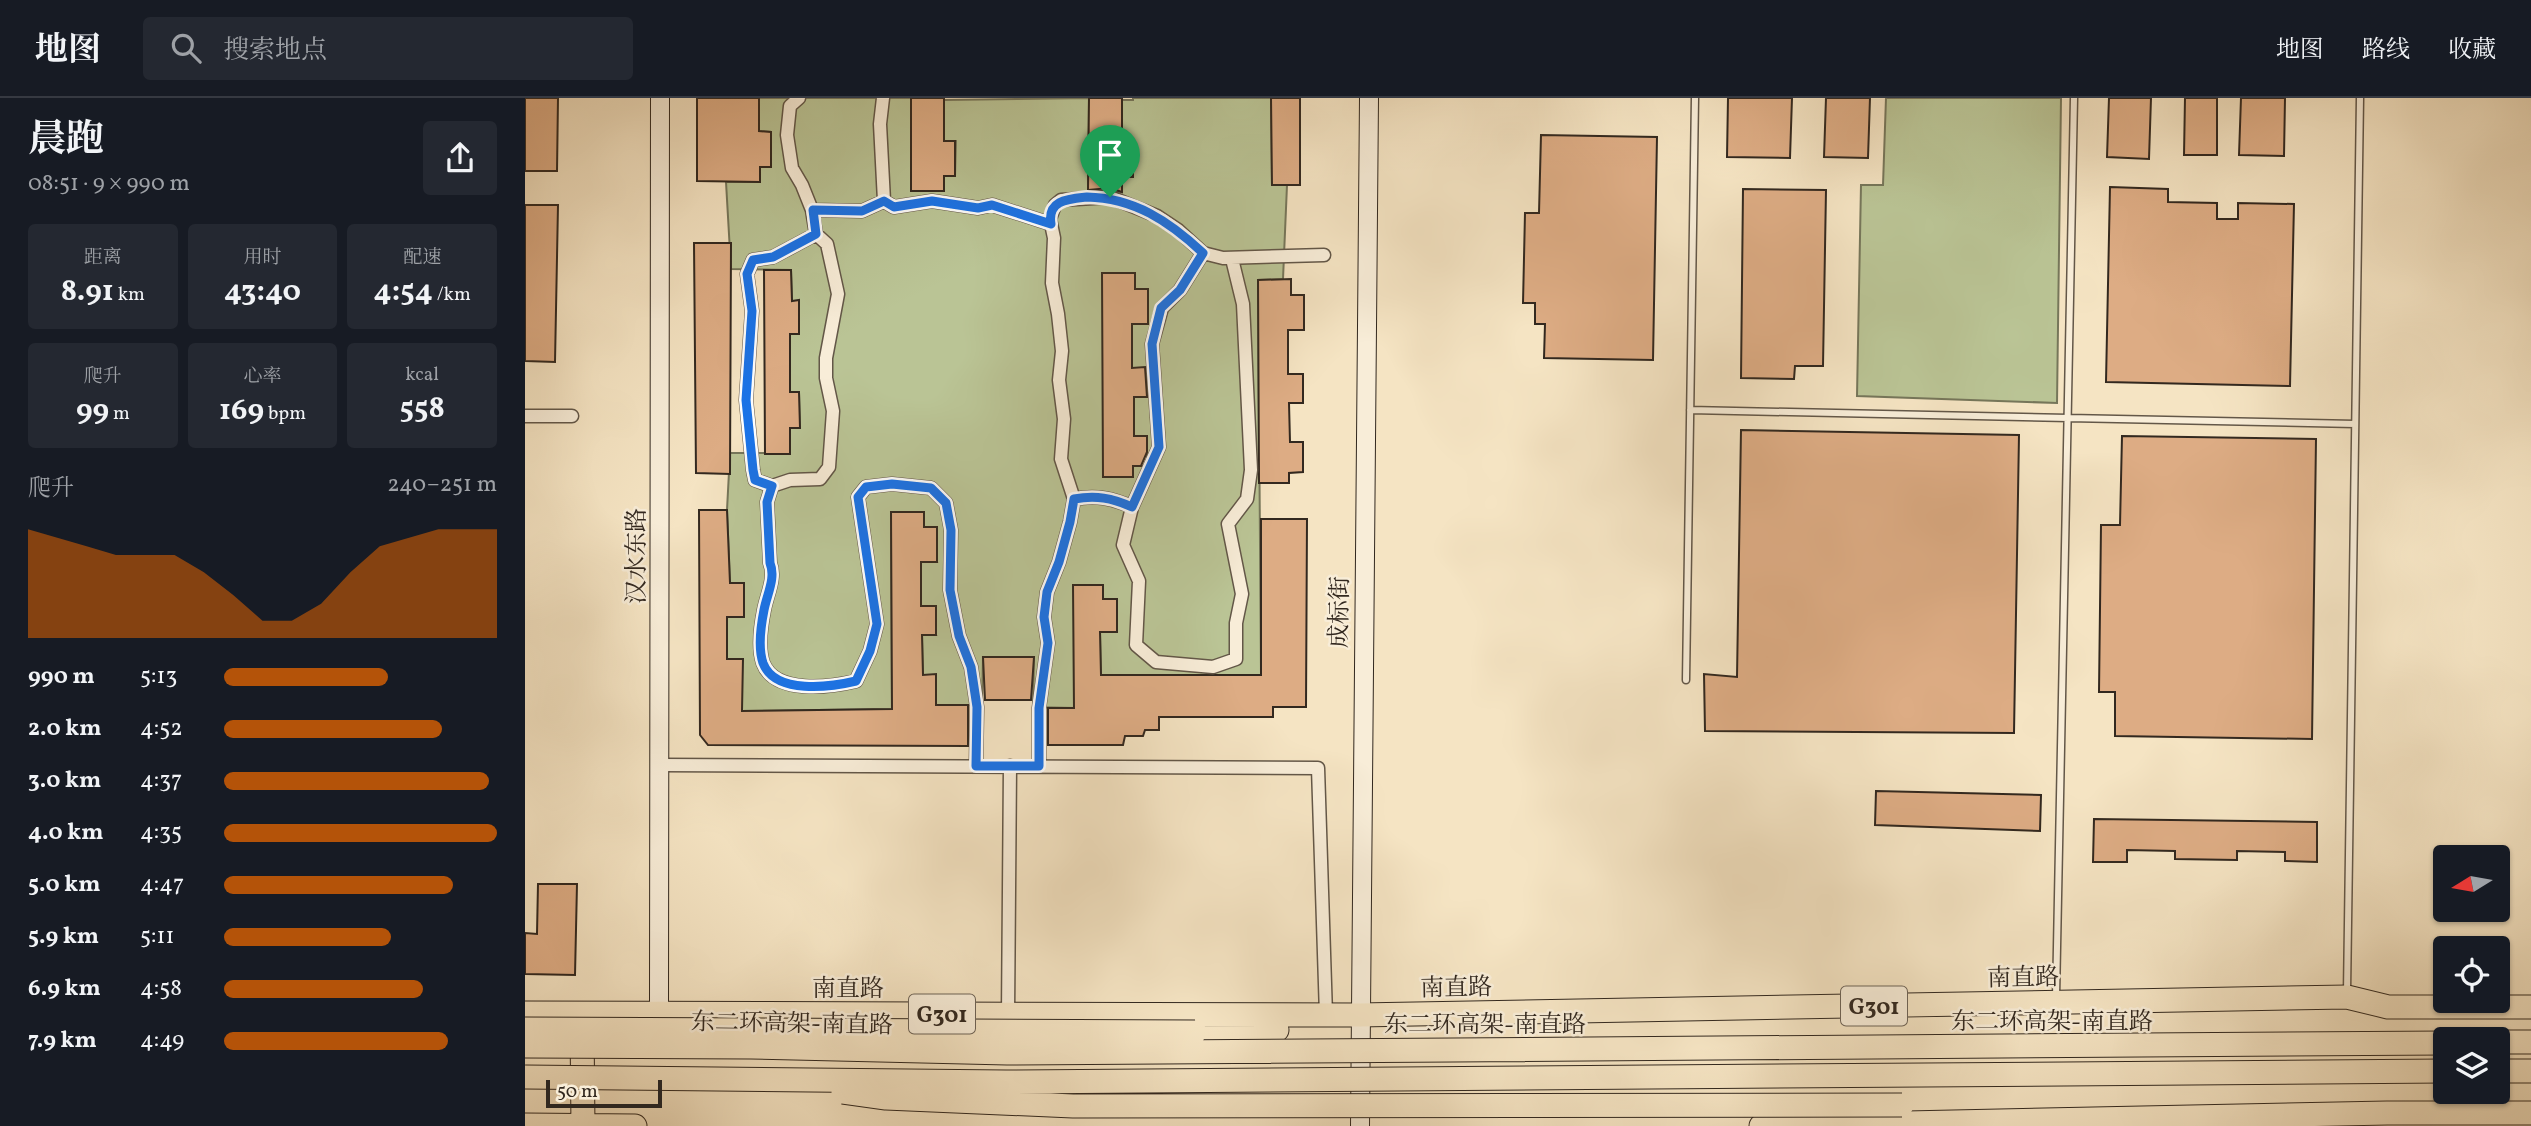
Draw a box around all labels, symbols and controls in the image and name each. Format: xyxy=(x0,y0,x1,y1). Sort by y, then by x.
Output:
search box xyxy=(143,17,633,80)
text: 地图 xyxy=(35,29,101,75)
icon: search xyxy=(167,29,205,67)
text: 搜索地点 xyxy=(223,33,327,69)
text: 地图 xyxy=(2276,34,2324,68)
text: 路线 xyxy=(2362,34,2410,68)
text: 收藏 xyxy=(2448,34,2496,68)
text: 晨跑 xyxy=(28,115,104,168)
button: share xyxy=(423,121,497,195)
pin xyxy=(1080,125,1140,197)
icon: arrive xyxy=(1091,136,1129,174)
text: 08:51 · 9 × 990 m xyxy=(28,168,190,200)
text: 距离 xyxy=(84,245,122,271)
text: 用时 xyxy=(243,245,282,271)
text: 配速 xyxy=(403,245,441,271)
text: 8.91 xyxy=(61,271,114,313)
text: 43:40 xyxy=(224,271,301,313)
text: 4:54 xyxy=(374,271,433,313)
text: km xyxy=(114,282,145,308)
text: /km xyxy=(433,282,471,308)
text: kcal xyxy=(405,362,439,388)
text: 爬升 xyxy=(84,364,122,390)
text: 心率 xyxy=(243,364,282,390)
text: 558 xyxy=(400,388,445,430)
text: 99 xyxy=(76,390,109,432)
text: 169 xyxy=(219,390,264,432)
text: m xyxy=(109,401,130,427)
text: bpm xyxy=(264,401,306,427)
text: 240–251 m xyxy=(387,469,497,501)
text: 爬升 xyxy=(28,473,74,505)
street label: 汉水东路 xyxy=(621,508,655,604)
street label: 成标街 xyxy=(1323,576,1359,648)
text: 990 m xyxy=(28,661,95,693)
text: 5:13 xyxy=(140,661,177,693)
text: 2.0 km xyxy=(28,713,101,745)
text: 4:52 xyxy=(140,713,183,745)
text: 3.0 km xyxy=(28,765,101,797)
text: 4:37 xyxy=(140,765,182,797)
text: 4.0 km xyxy=(28,817,103,849)
text: 4:35 xyxy=(140,817,182,849)
north arrow xyxy=(2433,845,2509,922)
map controls xyxy=(2433,845,2510,1104)
text: 5.0 km xyxy=(28,869,101,901)
text: 4:47 xyxy=(140,869,184,901)
text: 5.9 km xyxy=(28,921,99,953)
text: 5:11 xyxy=(140,921,174,953)
button: locate xyxy=(2433,936,2510,1013)
street label: 南直路 xyxy=(1987,961,2059,997)
street label: 南直路 xyxy=(1420,971,1492,1007)
text: 6.9 km xyxy=(28,973,101,1005)
text: 4:58 xyxy=(140,973,182,1005)
street label: 南直路 xyxy=(812,973,884,1007)
road number: G301 xyxy=(1841,986,1907,1026)
road number: G301 xyxy=(909,995,975,1034)
street label: 东二环高架-南直路 xyxy=(691,1006,893,1044)
street label: 东二环高架-南直路 xyxy=(1951,1006,2153,1040)
street label: 东二环高架-南直路 xyxy=(1384,1009,1586,1043)
text: 7.9 km xyxy=(28,1025,97,1057)
text: 4:49 xyxy=(140,1025,184,1057)
button: layers xyxy=(2433,1027,2510,1104)
scale bar xyxy=(546,1077,661,1109)
text: 50 m xyxy=(557,1079,598,1105)

